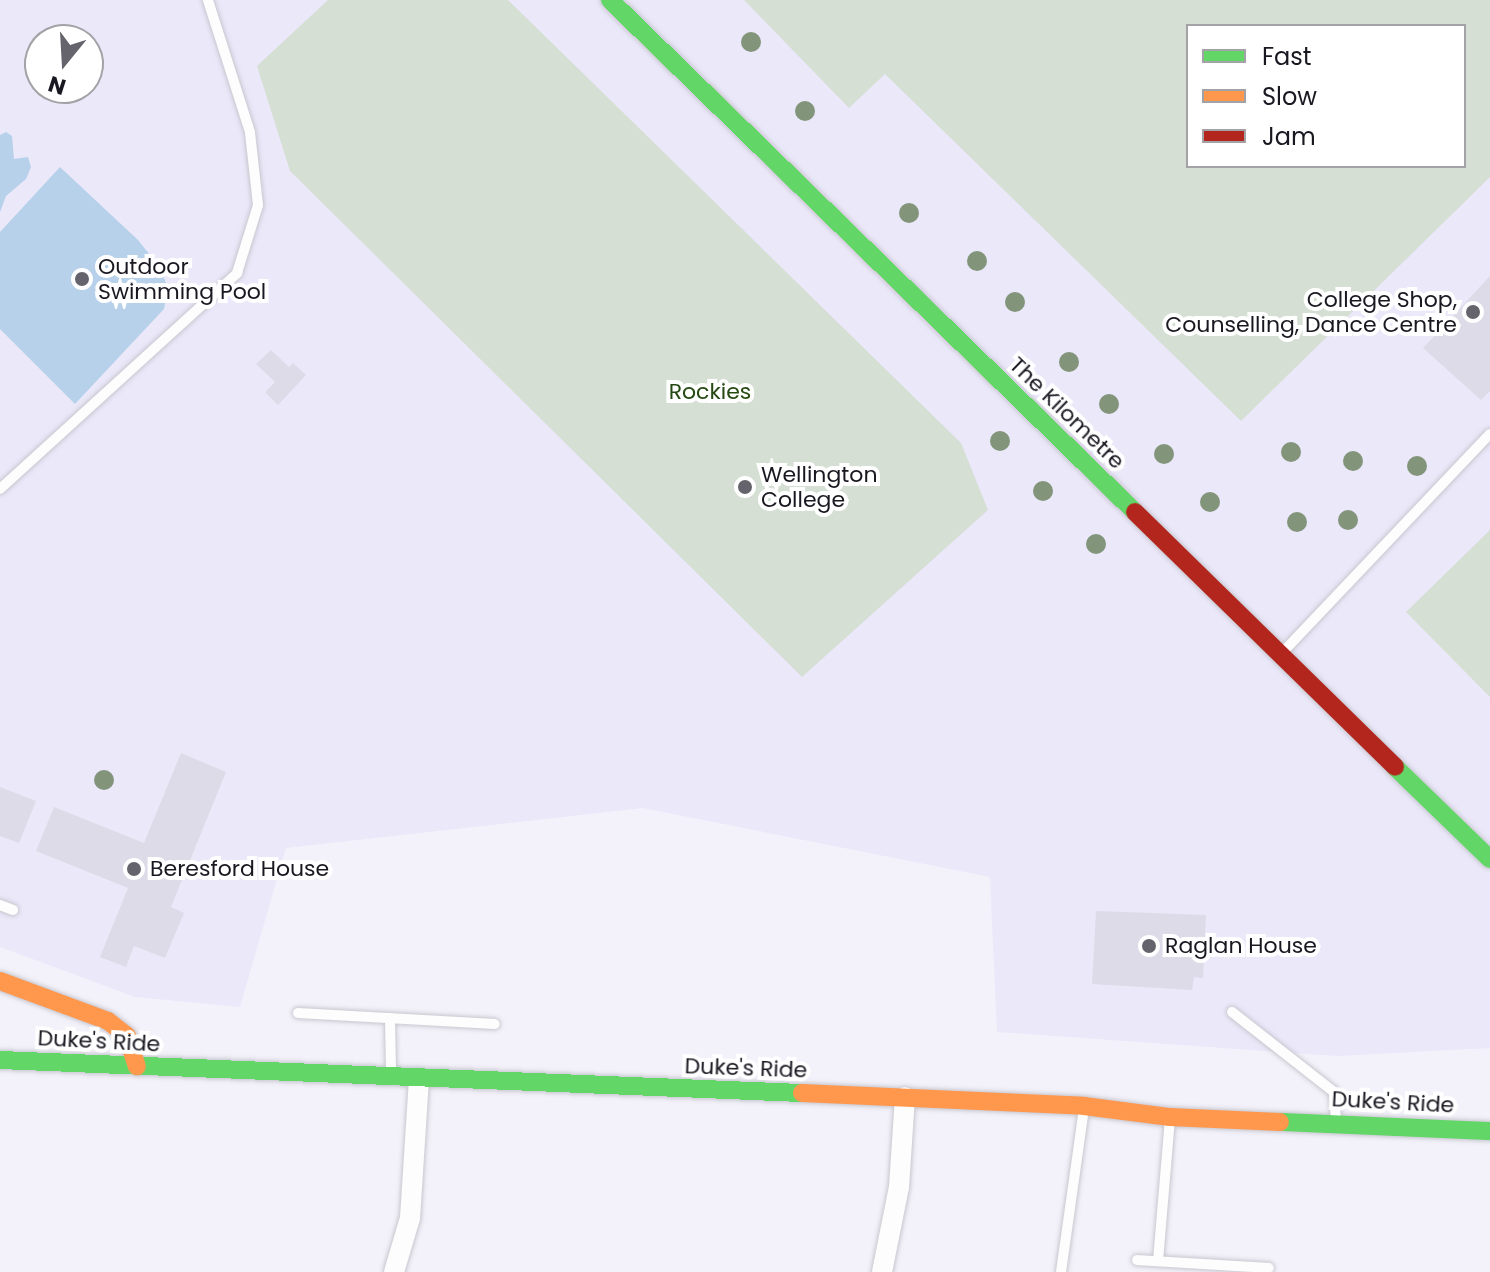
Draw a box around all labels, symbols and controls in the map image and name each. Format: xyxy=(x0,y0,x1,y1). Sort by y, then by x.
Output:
north arrow xyxy=(24,24,104,104)
legend xyxy=(1186,24,1466,168)
text: Fast xyxy=(1262,40,1312,73)
text: N xyxy=(44,68,70,103)
text: Slow xyxy=(1262,80,1317,113)
text: Jam xyxy=(1262,120,1316,153)
place label: Outdoor Swimming Pool xyxy=(98,253,266,304)
marker: Outdoor Swimming Pool xyxy=(73,270,91,288)
place label: College Shop, Counselling, Dance Centre xyxy=(1165,286,1457,338)
marker: College Shop, Counselling, Dance Centre xyxy=(1464,303,1482,321)
street label: The Kilometre xyxy=(1004,351,1130,475)
park label: Rockies xyxy=(669,379,751,405)
place label: Wellington College xyxy=(761,461,877,512)
marker: Wellington College xyxy=(736,478,754,496)
place label: Beresford House xyxy=(150,856,329,882)
marker: Beresford House xyxy=(125,860,143,878)
place label: Raglan House xyxy=(1165,933,1317,959)
marker: Raglan House xyxy=(1140,937,1158,955)
street label: Duke's Ride xyxy=(37,1025,161,1057)
street label: Duke's Ride xyxy=(684,1053,808,1083)
street label: Duke's Ride xyxy=(1331,1086,1455,1118)

